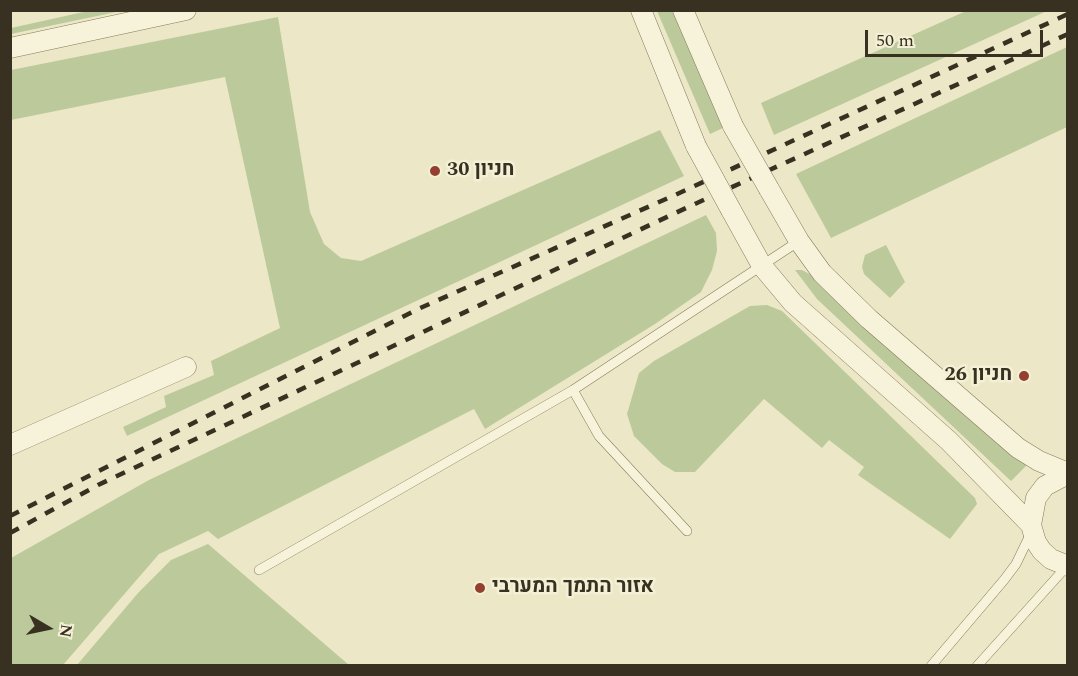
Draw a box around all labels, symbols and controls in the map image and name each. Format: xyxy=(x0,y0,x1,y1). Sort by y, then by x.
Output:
scale bar xyxy=(868,18,1046,56)
text: 50 m xyxy=(876,27,914,54)
place label: חניון 30 xyxy=(447,159,514,183)
marker: חניון 30 xyxy=(428,164,442,178)
place label: חניון 26 xyxy=(945,364,1012,388)
marker: חניון 26 xyxy=(1017,369,1031,383)
place label: אזור התמך המערבי xyxy=(492,576,654,600)
marker: אזור התמך המערבי xyxy=(473,581,487,595)
north arrow xyxy=(18,598,78,658)
text: N xyxy=(53,622,79,639)

